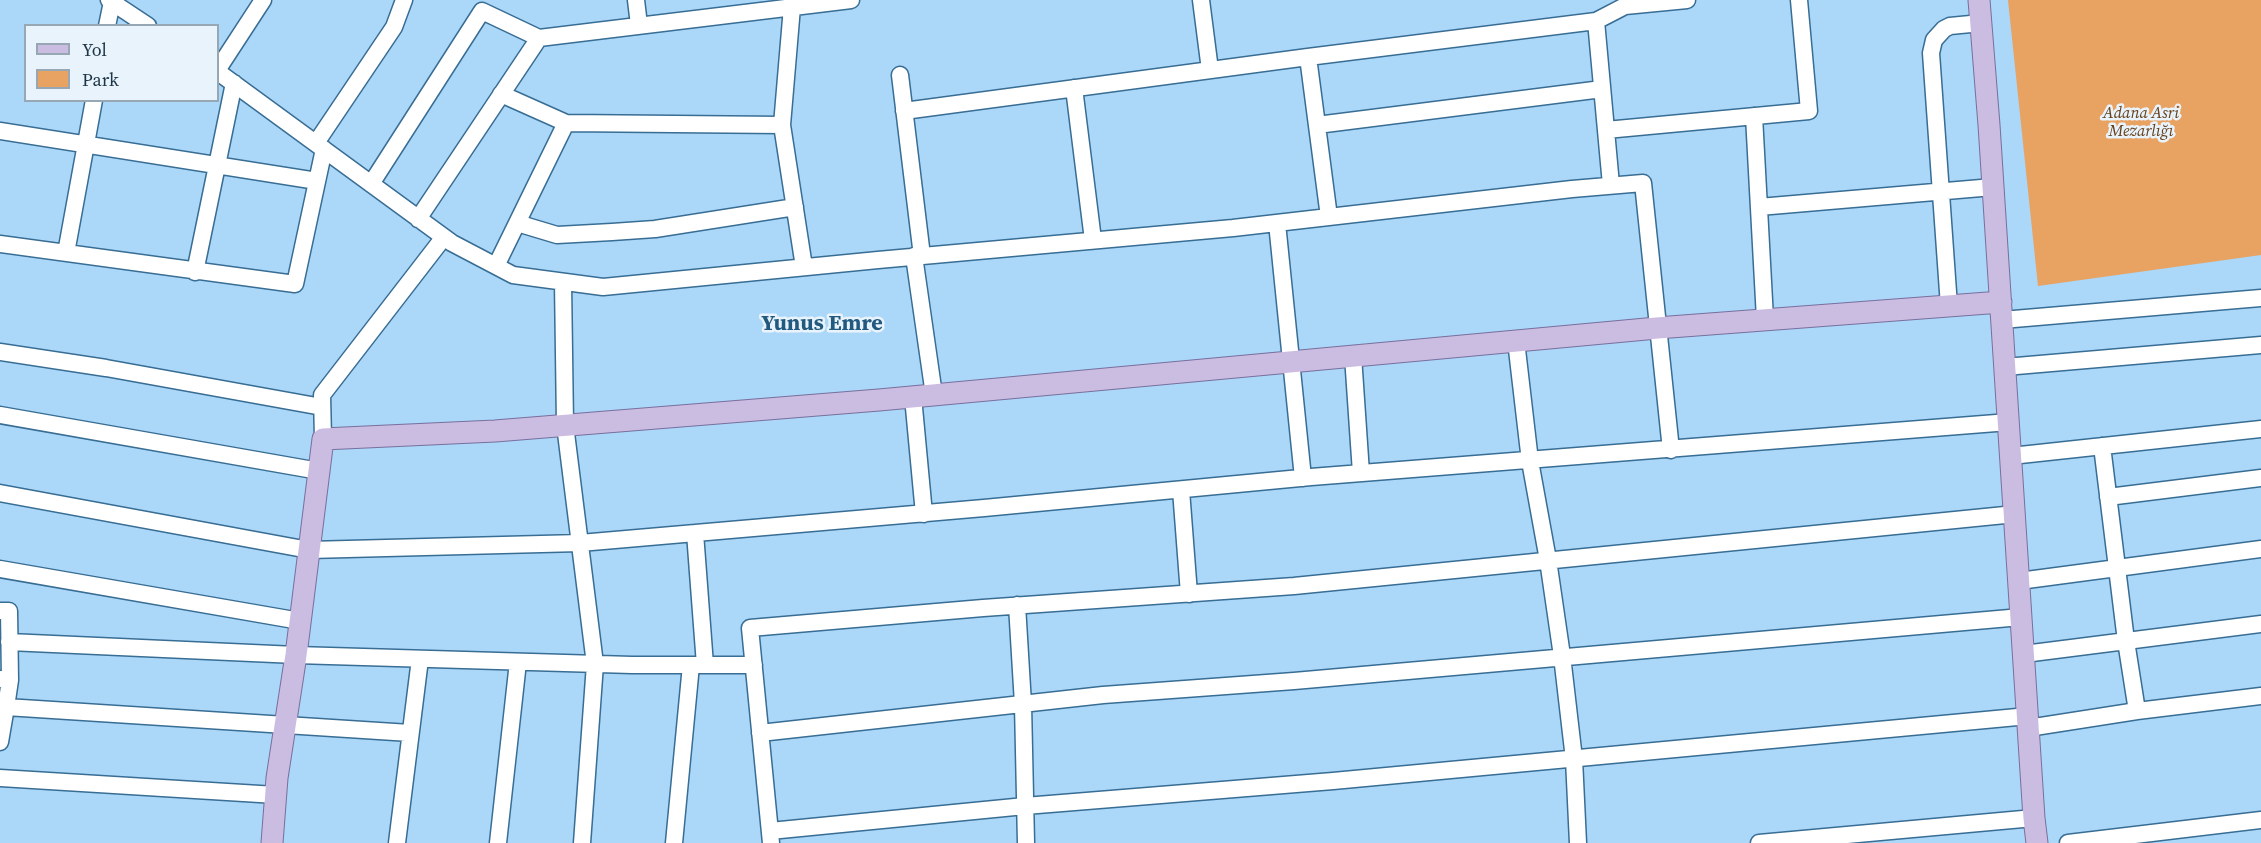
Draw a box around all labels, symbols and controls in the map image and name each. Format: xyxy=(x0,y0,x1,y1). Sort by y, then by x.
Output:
legend xyxy=(24,24,219,102)
text: Yol xyxy=(82,37,107,62)
text: Park xyxy=(82,67,119,92)
park label: Adana Asri Mezarlığı xyxy=(2103,104,2179,142)
district label: Yunus Emre xyxy=(761,311,883,337)

